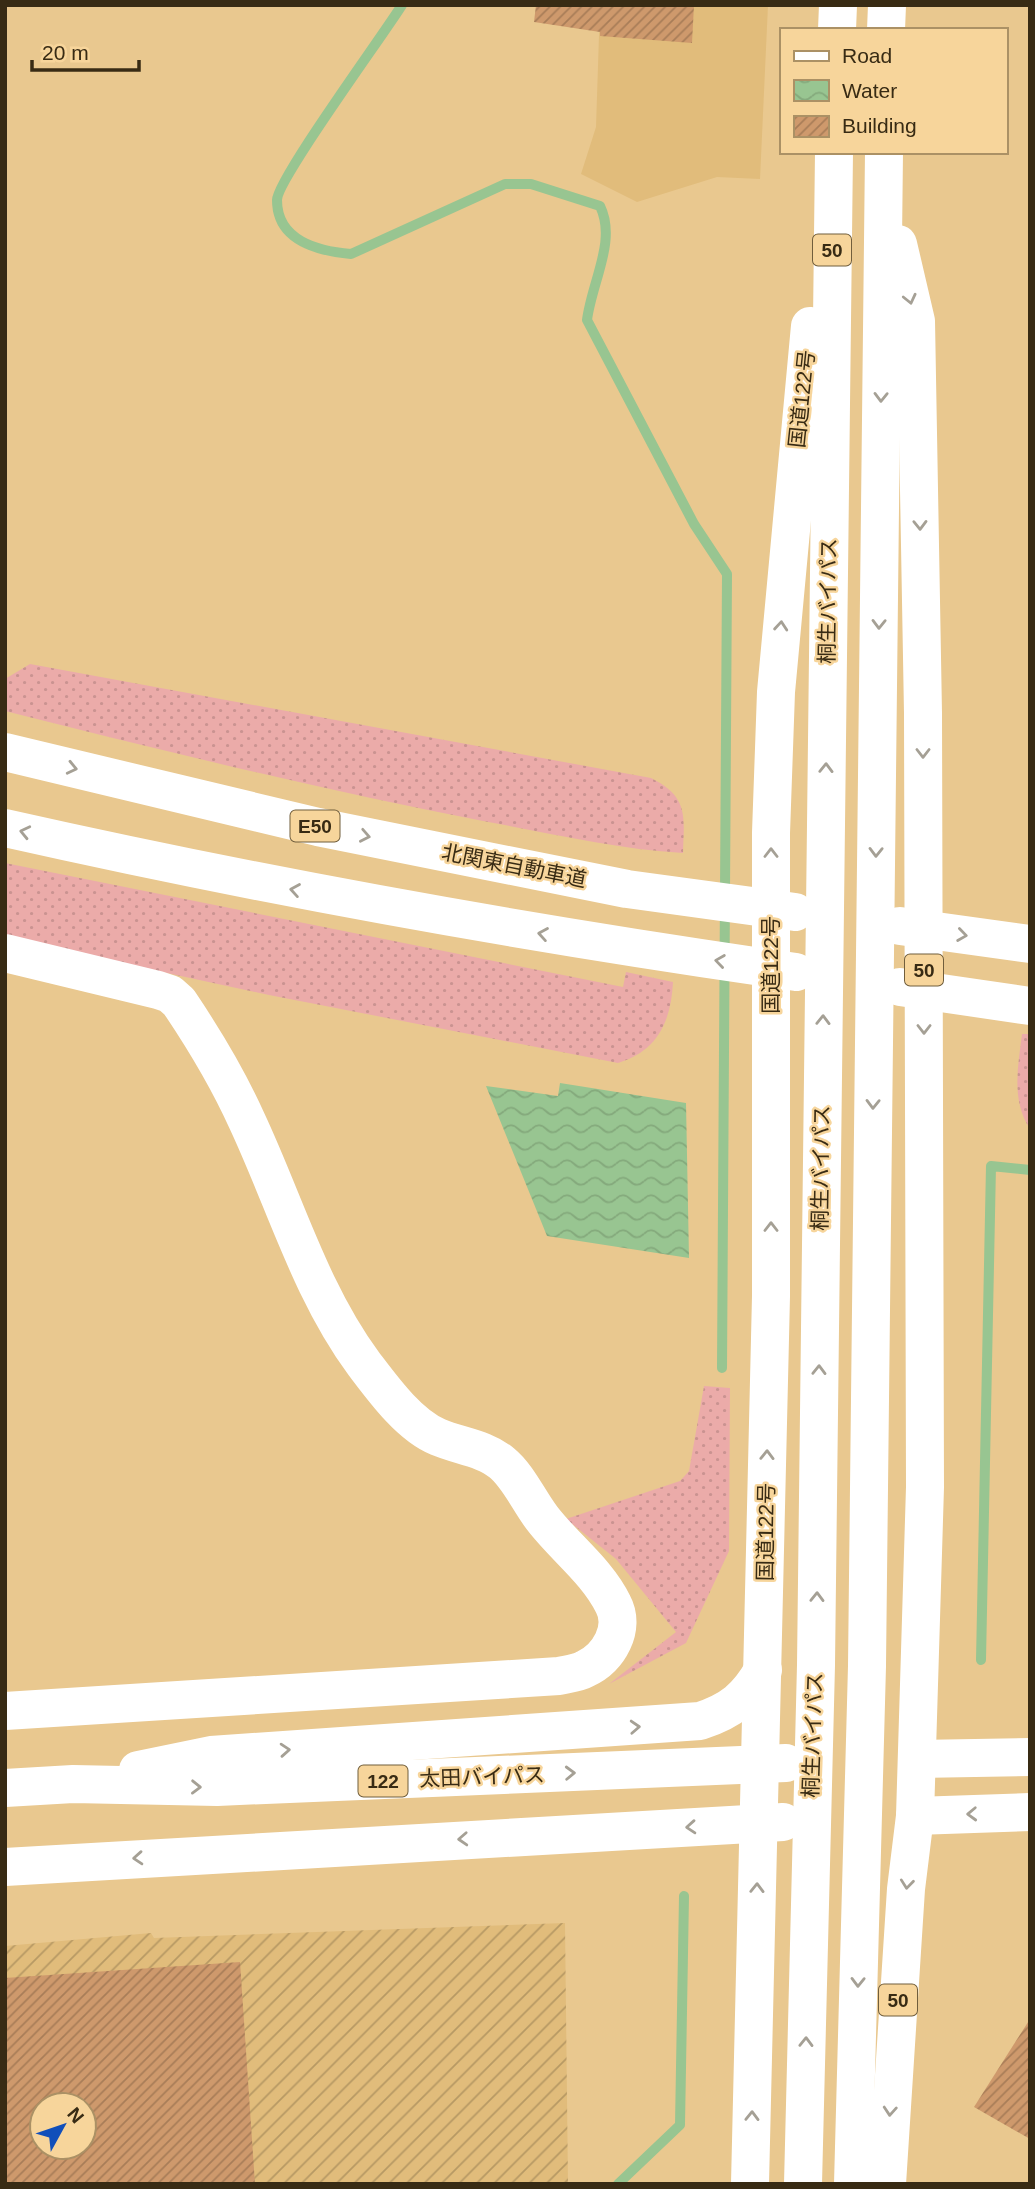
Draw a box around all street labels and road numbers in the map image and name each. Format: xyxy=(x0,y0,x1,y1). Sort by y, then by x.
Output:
road number: 50 xyxy=(813,234,851,266)
street label: 国道122号 xyxy=(785,349,818,449)
street label: 桐生バイパス xyxy=(815,538,840,664)
road number: E50 xyxy=(290,810,340,842)
street label: 北関東自動車道 xyxy=(440,840,588,891)
street label: 国道122号 xyxy=(759,916,782,1014)
road number: 50 xyxy=(905,954,943,986)
street label: 桐生バイパス xyxy=(808,1105,833,1231)
street label: 国道122号 xyxy=(753,1483,778,1581)
street label: 桐生バイパス xyxy=(799,1672,826,1798)
street label: 太田バイパス xyxy=(419,1763,545,1790)
road number: 122 xyxy=(358,1765,408,1796)
road number: 50 xyxy=(879,1984,917,2016)

